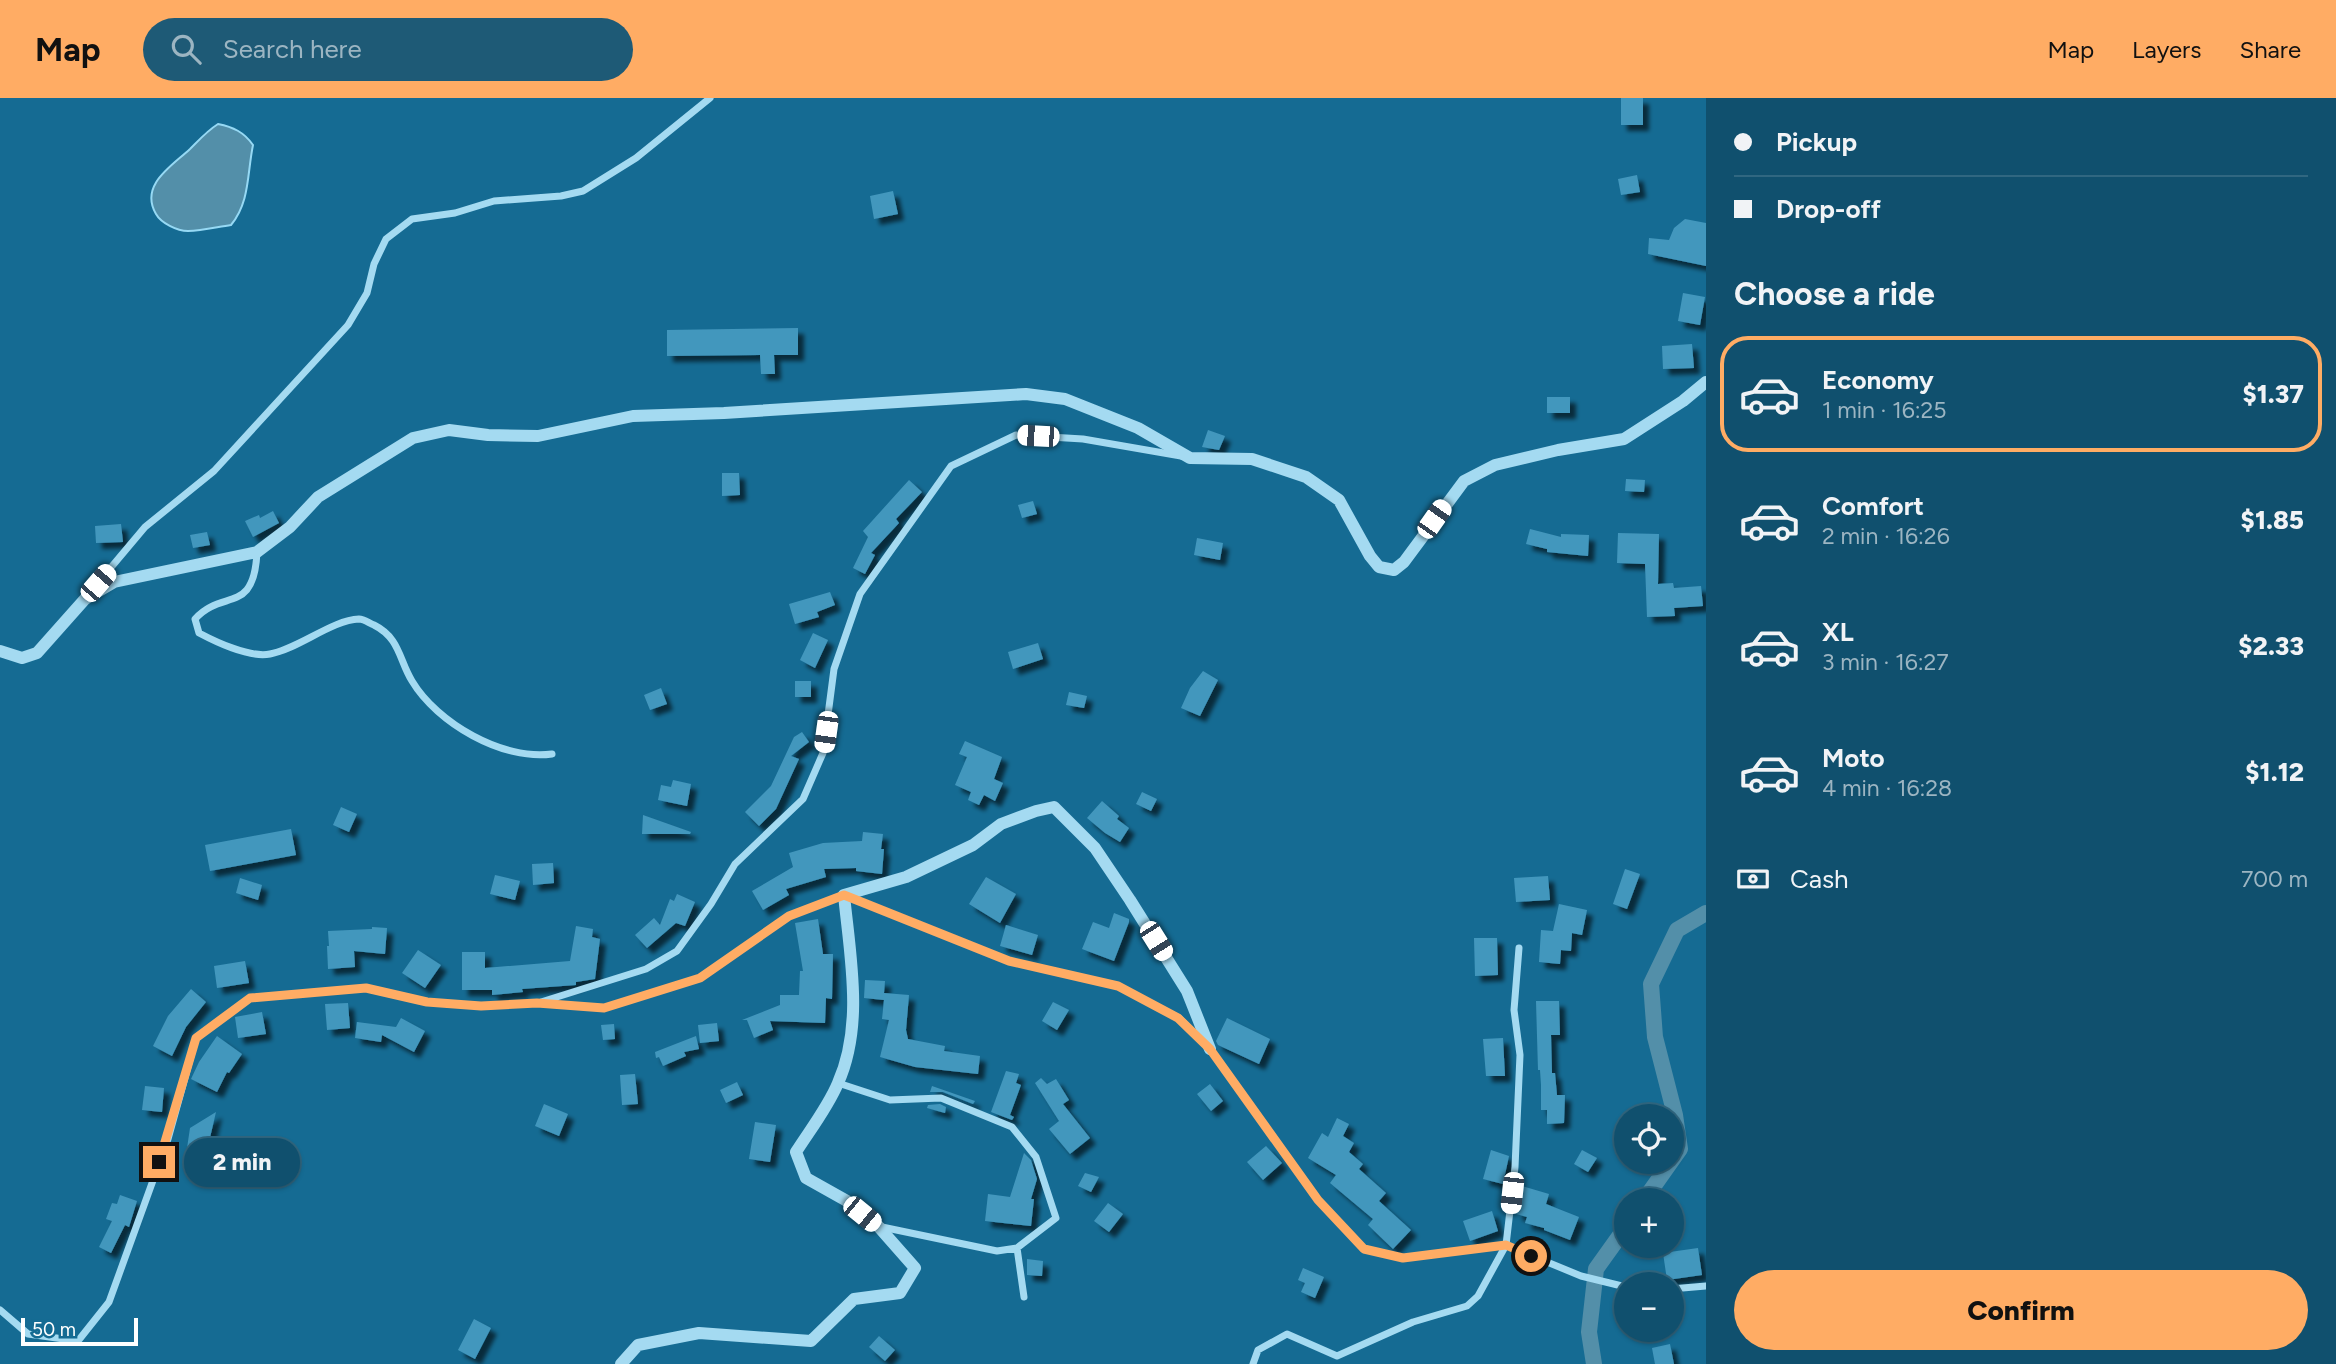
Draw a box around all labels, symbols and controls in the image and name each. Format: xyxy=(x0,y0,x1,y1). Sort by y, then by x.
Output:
search box xyxy=(143,18,633,81)
text: Map xyxy=(35,30,101,69)
icon: search xyxy=(167,30,205,68)
text: Search here xyxy=(223,33,362,65)
text: Map xyxy=(2047,35,2094,64)
text: Layers xyxy=(2132,35,2201,64)
text: Share xyxy=(2239,35,2301,64)
text: Pickup xyxy=(1776,126,1857,158)
text: Drop-off xyxy=(1776,193,1881,225)
text: Choose a ride xyxy=(1734,275,1935,313)
icon: car xyxy=(1738,363,1801,426)
text: Economy xyxy=(1822,364,1934,396)
text: $1.37 xyxy=(2242,378,2304,410)
text: 1 min · 16:25 xyxy=(1822,396,1947,424)
car xyxy=(1017,424,1060,448)
icon: car xyxy=(1738,489,1801,552)
text: Comfort xyxy=(1822,490,1924,522)
car xyxy=(1414,496,1455,542)
text: $1.85 xyxy=(2241,504,2304,536)
text: 2 min · 16:26 xyxy=(1822,522,1950,550)
car xyxy=(77,560,120,606)
icon: car xyxy=(1738,615,1801,678)
text: XL xyxy=(1822,616,1854,648)
text: $2.33 xyxy=(2238,630,2304,662)
text: 3 min · 16:27 xyxy=(1822,648,1949,676)
car xyxy=(813,710,840,754)
icon: car xyxy=(1738,741,1801,804)
text: Moto xyxy=(1822,742,1885,774)
text: $1.12 xyxy=(2245,756,2304,788)
text: 4 min · 16:28 xyxy=(1822,774,1952,802)
icon: cash xyxy=(1734,860,1772,898)
text: Cash xyxy=(1790,863,1849,895)
text: 700 m xyxy=(2241,865,2308,893)
car xyxy=(1136,918,1177,964)
map controls xyxy=(1614,1104,1684,1342)
button: locate xyxy=(1614,1104,1684,1174)
callout: 2 min xyxy=(184,1138,299,1186)
route end xyxy=(143,1146,175,1178)
text: 2 min xyxy=(213,1148,271,1176)
car xyxy=(1500,1171,1525,1215)
button: + xyxy=(1614,1188,1684,1258)
car xyxy=(840,1193,885,1235)
route start xyxy=(1515,1240,1547,1272)
button: Confirm xyxy=(1734,1270,2308,1350)
button: − xyxy=(1614,1272,1684,1342)
scale bar xyxy=(21,1315,138,1347)
text: 50 m xyxy=(32,1318,76,1341)

